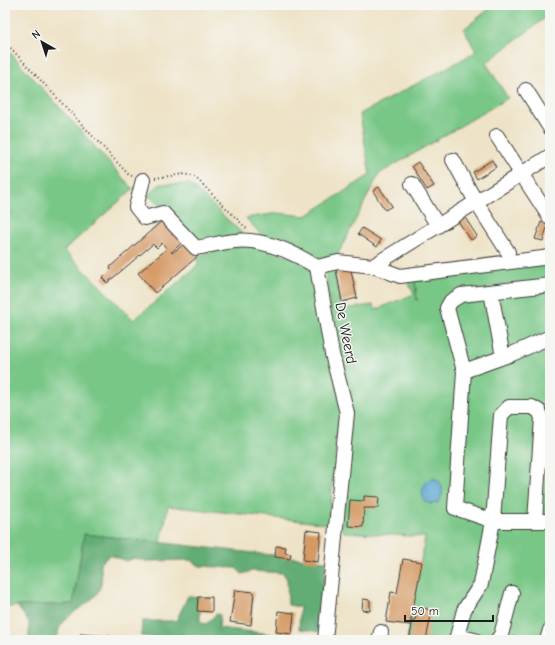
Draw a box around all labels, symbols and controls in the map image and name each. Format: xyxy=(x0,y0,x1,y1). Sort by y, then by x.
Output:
north arrow xyxy=(22,22,62,62)
text: N xyxy=(29,27,43,42)
street label: De Weerd xyxy=(331,301,361,365)
scale bar xyxy=(405,597,493,623)
text: 50 m xyxy=(411,604,439,618)

